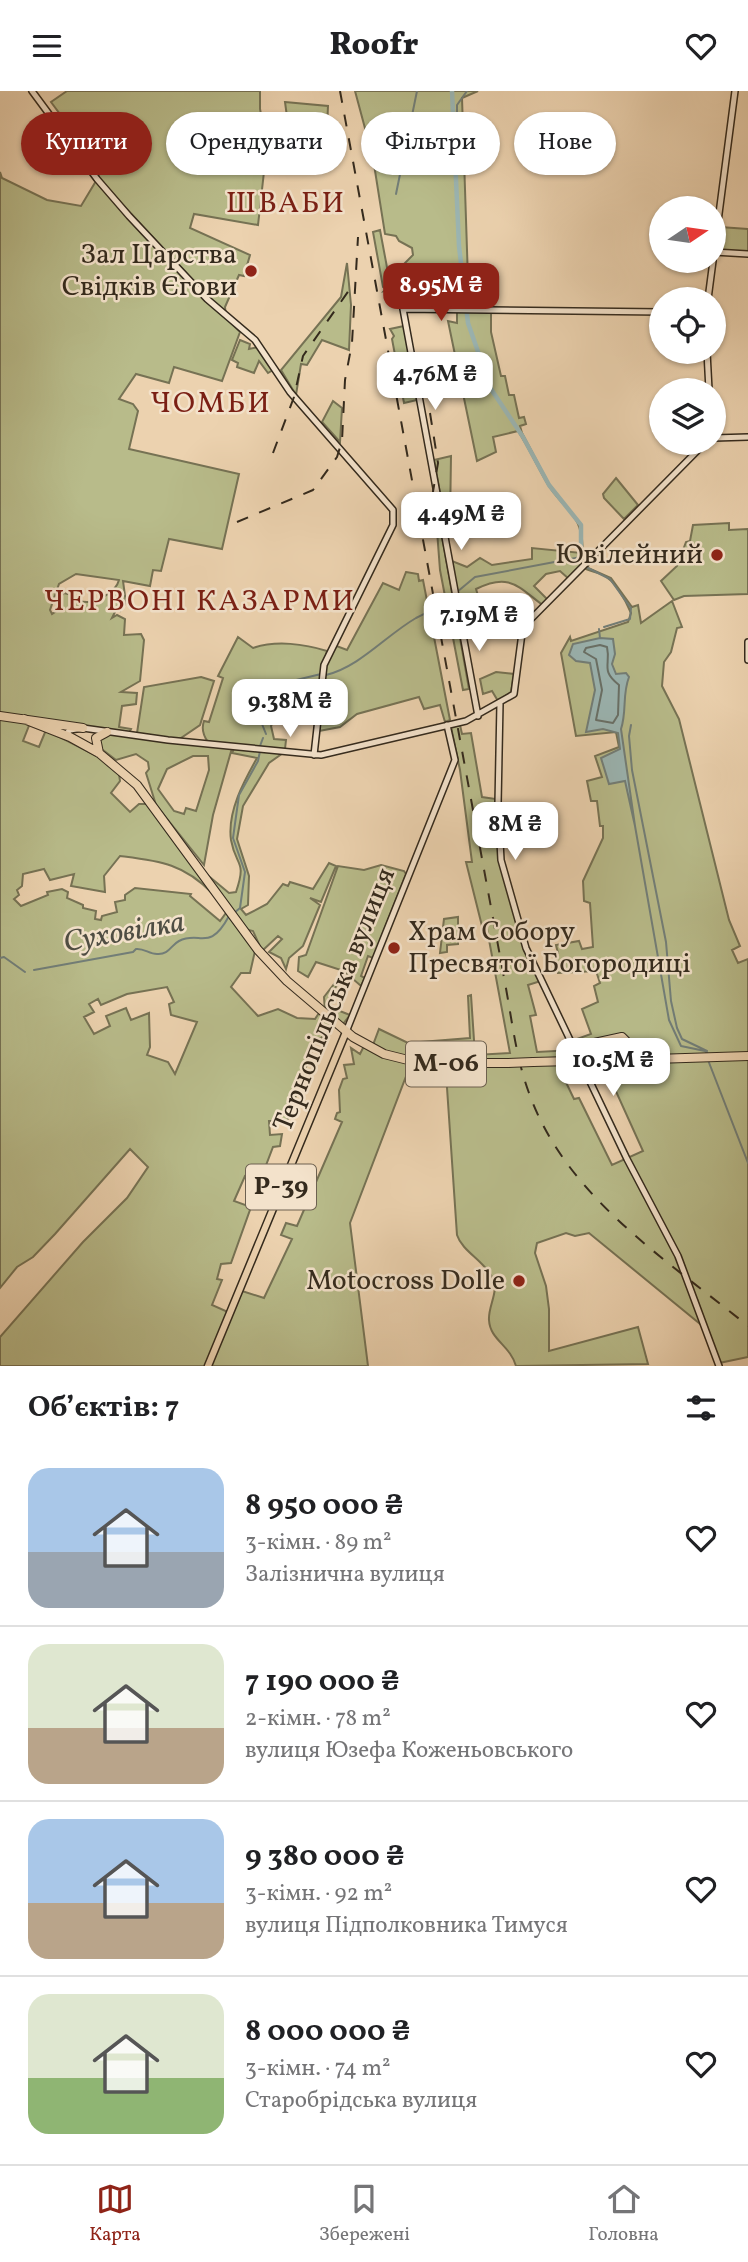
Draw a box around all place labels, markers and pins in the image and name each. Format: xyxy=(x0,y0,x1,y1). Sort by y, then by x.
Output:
place label: Зал Царства Свідків Єгови xyxy=(62,236,237,307)
marker: Зал Царства Свідків Єгови xyxy=(243,263,259,279)
pin: 8.95M ₴ xyxy=(376,264,506,323)
pin: 4.76M ₴ xyxy=(370,353,500,412)
pin: 4.49M ₴ xyxy=(396,493,526,552)
place label: Ювілейний xyxy=(555,536,703,575)
marker: Ювілейний xyxy=(709,547,725,563)
pin: 7.19M ₴ xyxy=(414,594,544,653)
pin: 9.38M ₴ xyxy=(225,679,355,739)
pin: 8M ₴ xyxy=(474,803,556,862)
place label: Храм Собору Пресвятої Богородиці xyxy=(408,913,691,984)
marker: Храм Собору Пресвятої Богородиці xyxy=(386,940,402,956)
pin: 10.5M ₴ xyxy=(548,1039,678,1098)
place label: Motocross Dolle xyxy=(306,1262,505,1301)
marker: Motocross Dolle xyxy=(511,1273,527,1289)

